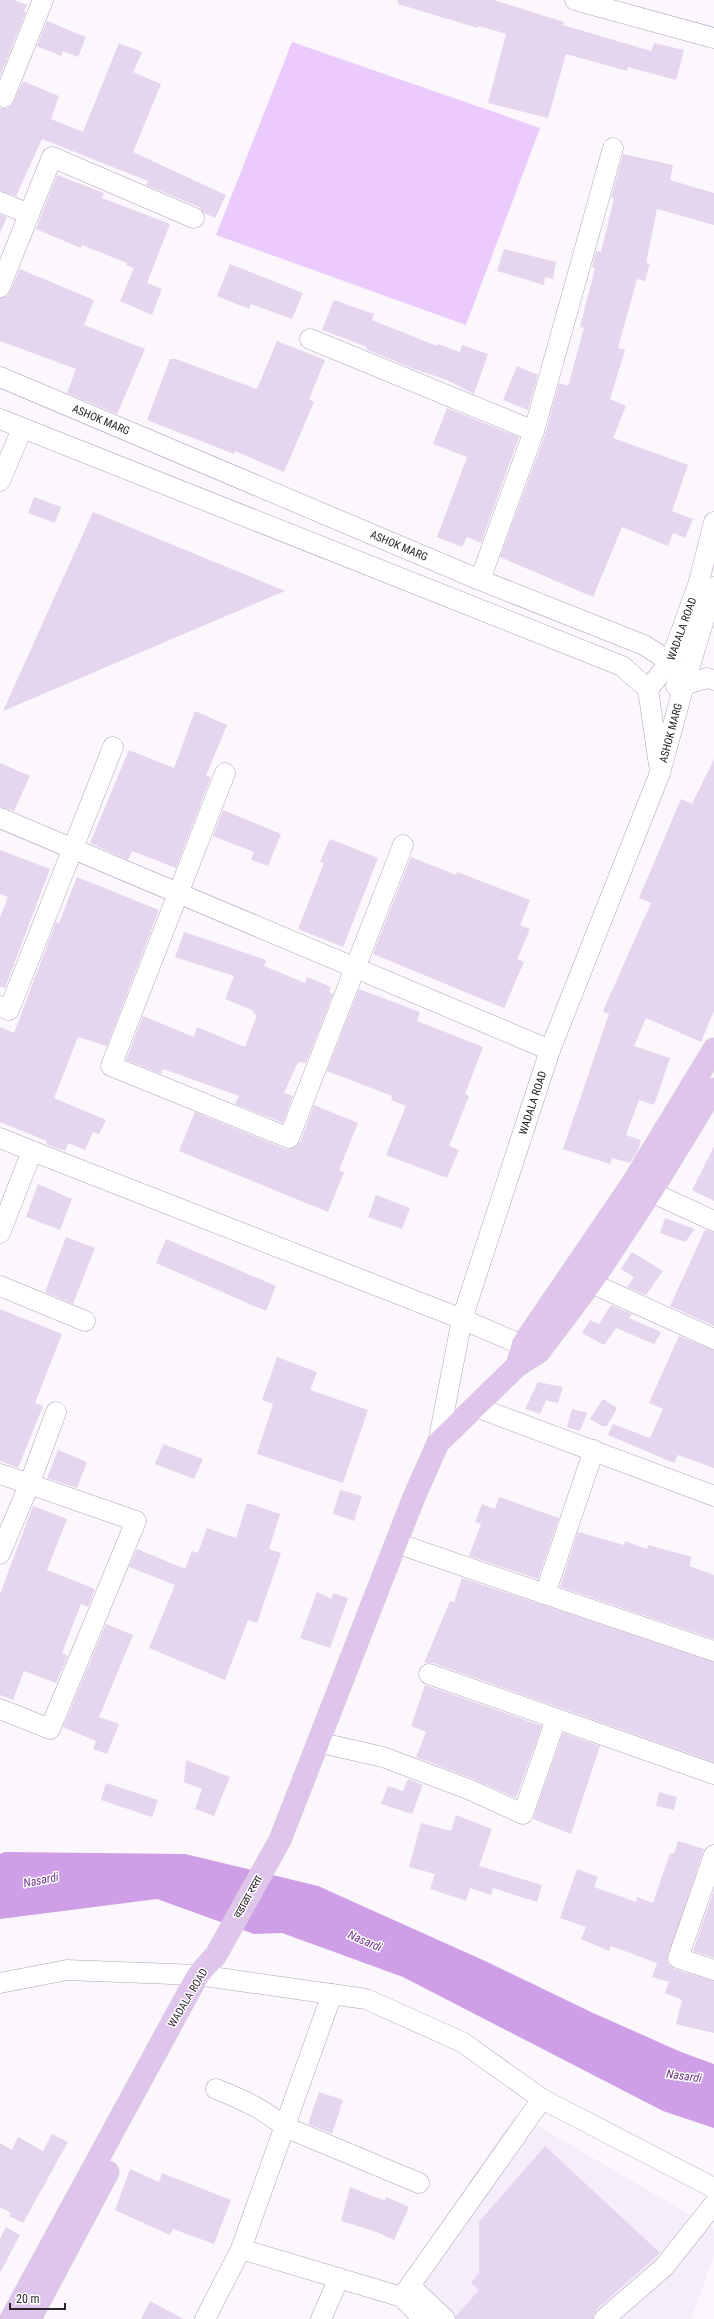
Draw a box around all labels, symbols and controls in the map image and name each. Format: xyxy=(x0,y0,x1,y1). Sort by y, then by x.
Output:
street label: ASHOK MARG xyxy=(70,402,132,438)
street label: ASHOK MARG xyxy=(368,528,430,564)
street label: WADALA ROAD xyxy=(665,596,699,662)
street label: ASHOK MARG xyxy=(657,702,685,764)
street label: WADALA ROAD xyxy=(517,1070,549,1136)
water label: Nasardi xyxy=(22,1870,60,1890)
street label: वडाळा रस्ता xyxy=(231,1873,265,1920)
water label: Nasardi xyxy=(346,1928,384,1955)
street label: WADALA ROAD xyxy=(165,1966,211,2030)
water label: Nasardi xyxy=(665,2067,703,2085)
scale bar xyxy=(10,2285,65,2311)
text: 20 m xyxy=(16,2292,40,2306)

